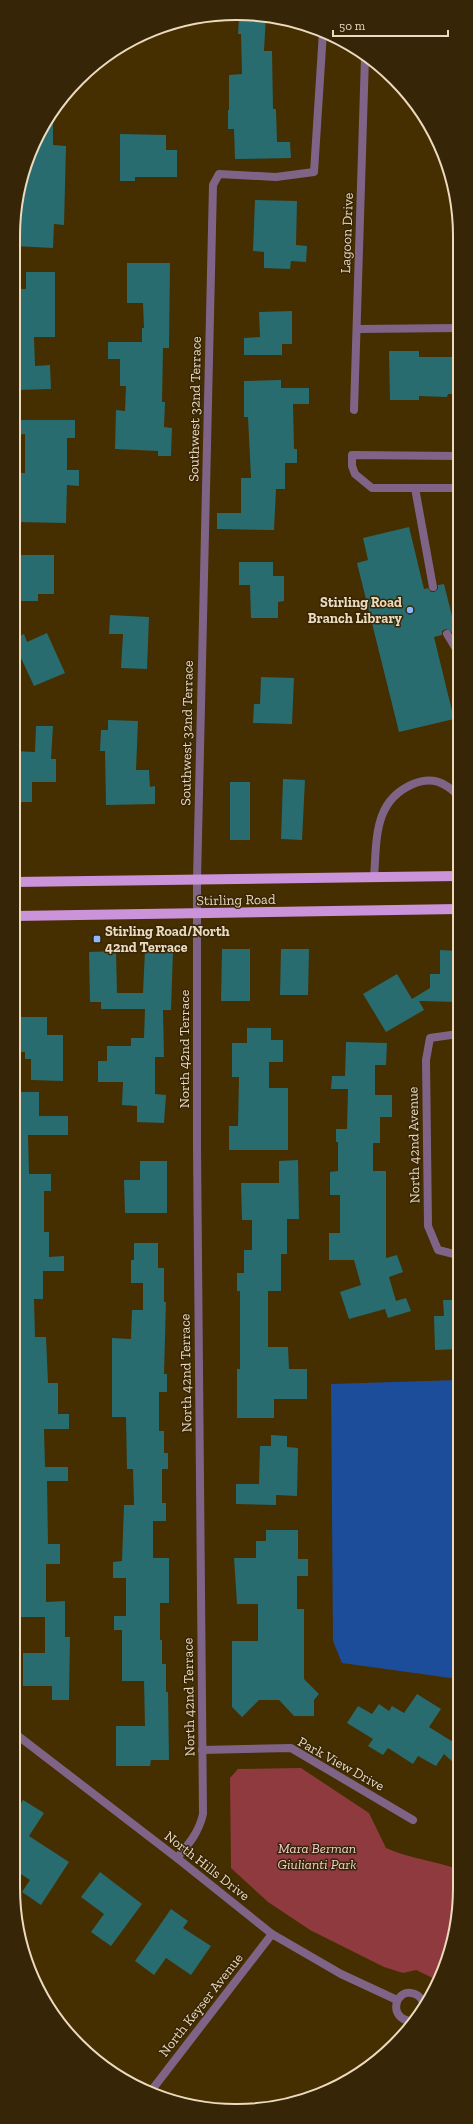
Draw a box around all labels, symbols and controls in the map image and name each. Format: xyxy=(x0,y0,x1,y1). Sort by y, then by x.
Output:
scale bar xyxy=(333,12,448,38)
text: 50 m xyxy=(339,19,366,33)
street label: Lagoon Drive xyxy=(337,192,357,274)
street label: Southwest 32nd Terrace xyxy=(185,336,205,482)
place label: Stirling Road Branch Library xyxy=(308,594,403,627)
marker: Stirling Road Branch Library xyxy=(405,605,415,615)
street label: Southwest 32nd Terrace xyxy=(177,660,197,806)
street label: Stirling Road xyxy=(196,891,276,909)
place label: Stirling Road/North 42nd Terrace xyxy=(105,923,230,956)
marker: Stirling Road/North 42nd Terrace xyxy=(92,934,102,944)
street label: North 42nd Terrace xyxy=(176,989,193,1108)
street label: North 42nd Avenue xyxy=(404,1086,424,1204)
street label: North 42nd Terrace xyxy=(176,1313,196,1432)
street label: North 42nd Terrace xyxy=(179,1637,199,1756)
street label: Park View Drive xyxy=(295,1733,388,1795)
street label: North Hills Drive xyxy=(161,1827,253,1905)
park label: Mara Berman Giulianti Park xyxy=(278,1840,356,1873)
street label: North Keyser Avenue xyxy=(155,1950,247,2060)

